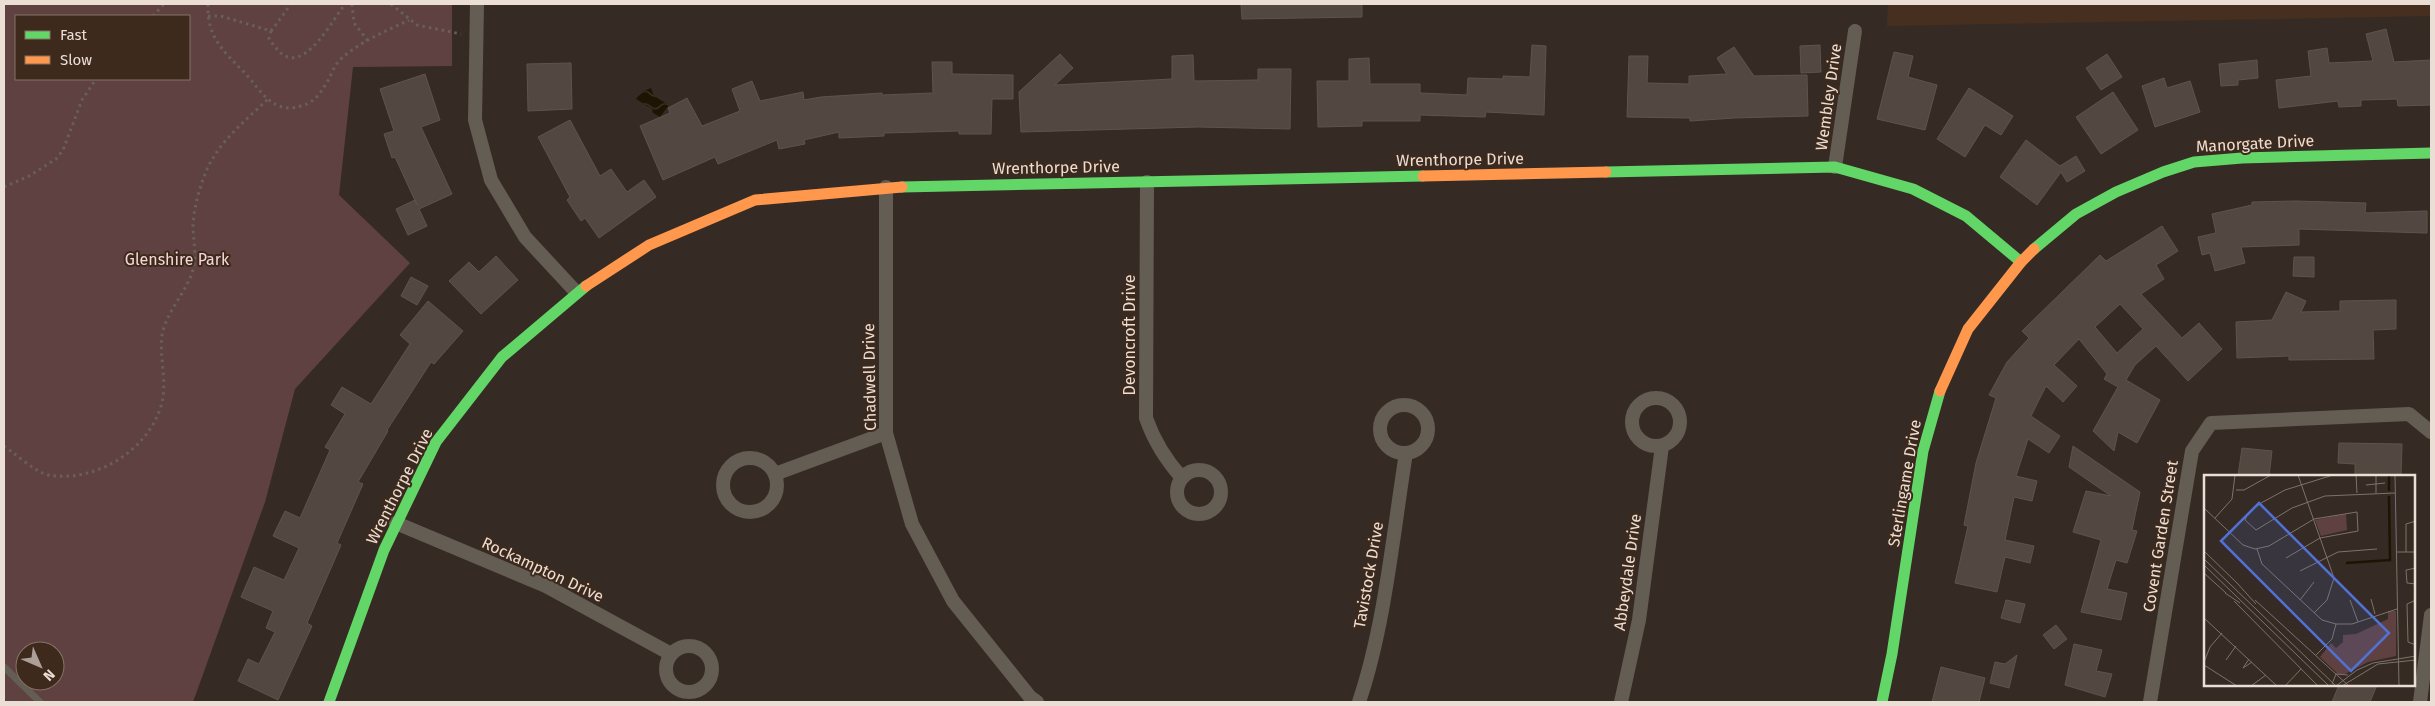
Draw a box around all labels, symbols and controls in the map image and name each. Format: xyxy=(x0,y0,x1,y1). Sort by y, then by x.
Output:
legend xyxy=(15,15,190,80)
text: Fast xyxy=(60,26,87,44)
street label: Wembley Drive xyxy=(1812,42,1845,152)
text: Slow xyxy=(60,51,92,69)
street label: Manorgate Drive xyxy=(2195,131,2315,156)
street label: Wrenthorpe Drive xyxy=(1396,149,1524,170)
street label: Wrenthorpe Drive xyxy=(992,157,1120,178)
park label: Glenshire Park xyxy=(125,250,230,269)
street label: Devoncroft Drive xyxy=(1120,274,1139,396)
street label: Chadwell Drive xyxy=(859,323,880,431)
street label: Sterlingame Drive xyxy=(1884,418,1925,548)
street label: Wrenthorpe Drive xyxy=(362,425,437,547)
street label: Covent Garden Street xyxy=(2139,458,2182,613)
inset map xyxy=(2204,475,2415,686)
street label: Abbeydale Drive xyxy=(1610,512,1645,632)
street label: Tavistock Drive xyxy=(1350,520,1387,630)
street label: Rockampton Drive xyxy=(479,533,607,606)
north arrow xyxy=(15,641,65,691)
text: N xyxy=(40,666,58,684)

